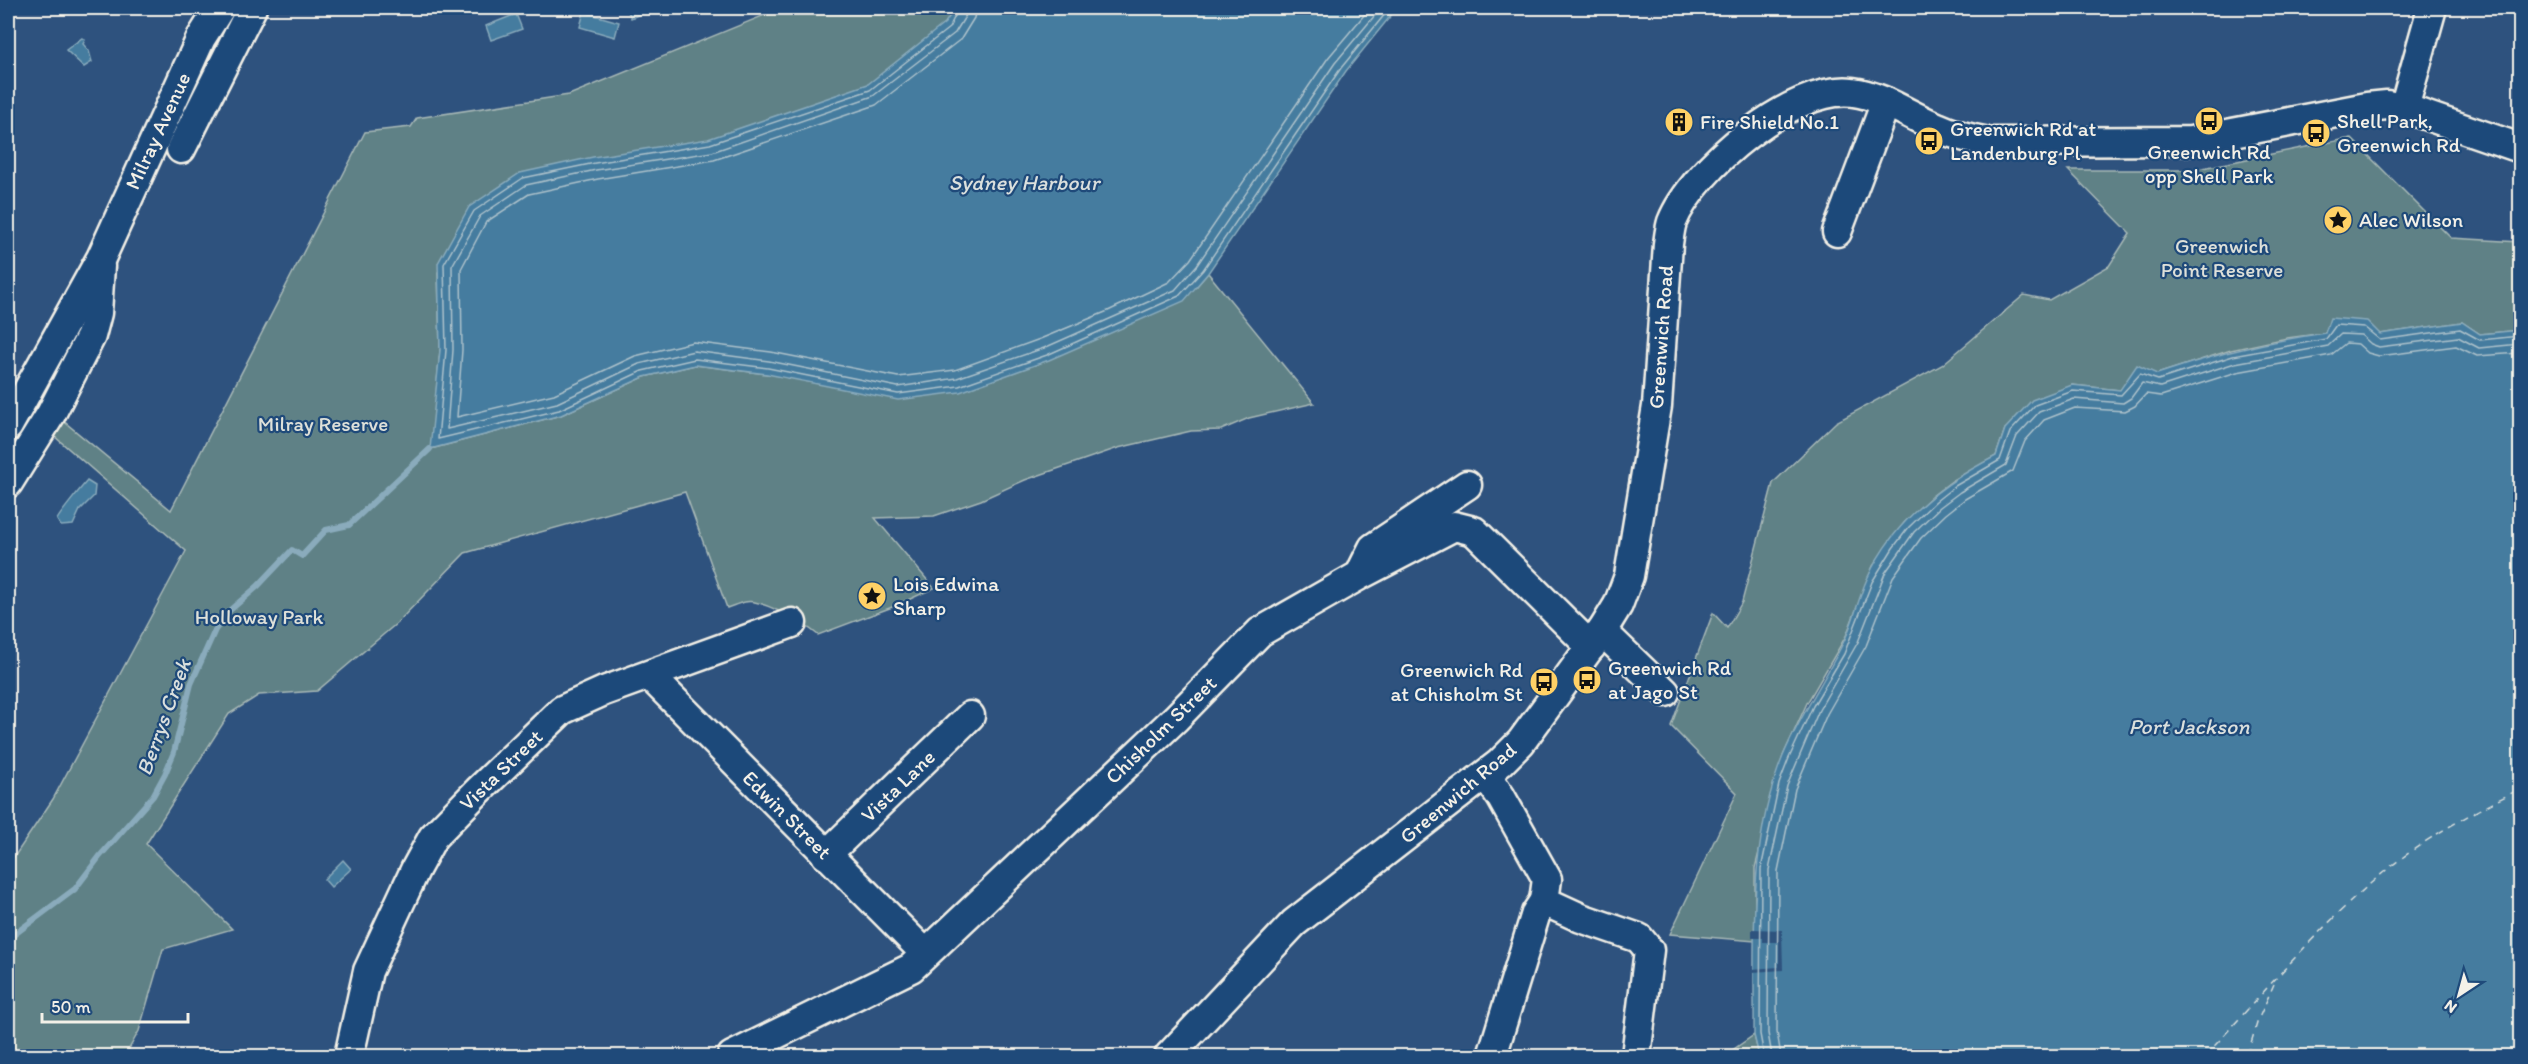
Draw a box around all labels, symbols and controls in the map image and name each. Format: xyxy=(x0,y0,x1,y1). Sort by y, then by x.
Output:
street label: Milray Avenue xyxy=(119,68,196,193)
bus stop icon: Greenwich Rd opp Shell Park xyxy=(2193,105,2225,137)
building icon: Fire Shield No.1 xyxy=(1663,106,1695,138)
place label: Shell Park, Greenwich Rd xyxy=(2337,108,2461,157)
place label: Fire Shield No.1 xyxy=(1700,109,1839,134)
place label: Greenwich Rd at Landenburg Pl xyxy=(1950,116,2097,165)
bus stop icon: Shell Park, Greenwich Rd xyxy=(2300,117,2332,149)
bus stop icon: Greenwich Rd at Landenburg Pl xyxy=(1913,125,1945,157)
place label: Greenwich Rd opp Shell Park xyxy=(2145,139,2273,188)
water label: Sydney Harbour xyxy=(949,169,1102,196)
place icon: Alec Wilson xyxy=(2322,204,2354,236)
place label: Alec Wilson xyxy=(2359,207,2463,232)
park label: Greenwich Point Reserve xyxy=(2161,233,2283,282)
street label: Greenwich Road xyxy=(1643,264,1678,410)
park label: Milray Reserve xyxy=(258,411,388,436)
place label: Lois Edwina Sharp xyxy=(893,571,999,620)
place icon: Lois Edwina Sharp xyxy=(856,580,888,612)
park label: Holloway Park xyxy=(195,604,323,629)
water label: Berrys Creek xyxy=(130,654,198,779)
place label: Greenwich Rd at Jago St xyxy=(1608,655,1732,704)
place label: Greenwich Rd at Chisholm St xyxy=(1390,657,1524,706)
bus stop icon: Greenwich Rd at Jago St xyxy=(1571,664,1603,696)
bus stop icon: Greenwich Rd at Chisholm St xyxy=(1528,666,1560,698)
street label: Chisholm Street xyxy=(1100,670,1222,789)
water label: Port Jackson xyxy=(2128,713,2250,740)
street label: Vista Street xyxy=(454,724,548,815)
street label: Greenwich Road xyxy=(1394,736,1521,848)
street label: Vista Lane xyxy=(855,744,940,827)
street label: Edwin Street xyxy=(738,765,837,864)
north arrow xyxy=(2429,965,2489,1025)
scale bar xyxy=(42,986,188,1024)
text: 50 m xyxy=(51,996,91,1018)
text: N xyxy=(2441,996,2460,1018)

